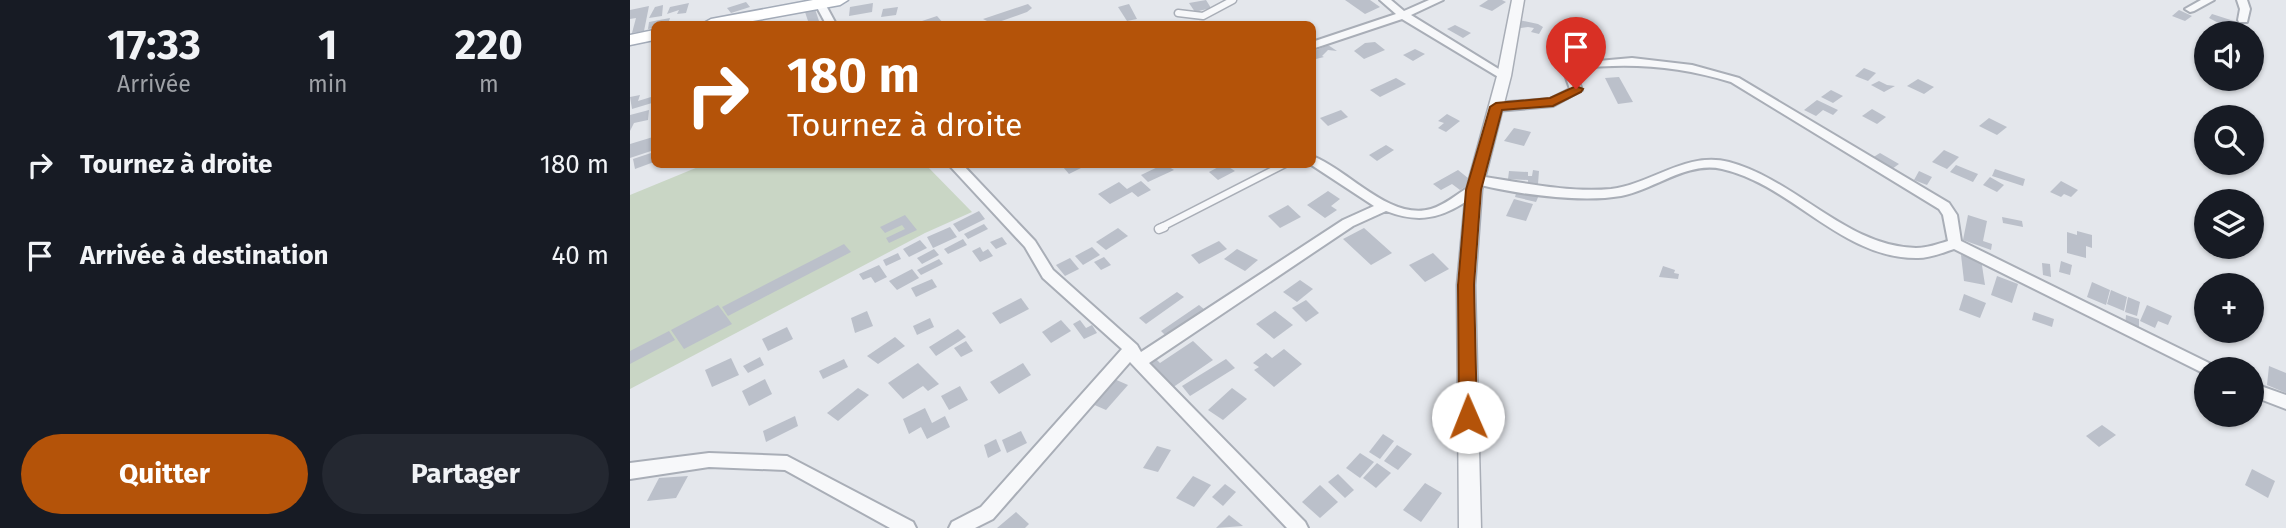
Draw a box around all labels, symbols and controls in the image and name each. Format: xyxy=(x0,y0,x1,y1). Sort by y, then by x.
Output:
pin xyxy=(1546,17,1606,89)
text: 17:33 xyxy=(107,20,201,70)
text: 1 xyxy=(318,20,338,70)
text: 220 xyxy=(455,20,523,70)
map controls xyxy=(2194,21,2264,427)
button: sound xyxy=(2194,21,2264,91)
icon: arrive xyxy=(1557,28,1595,66)
text: 180 m xyxy=(787,46,920,105)
icon: right xyxy=(672,49,763,140)
text: Arrivée xyxy=(117,70,191,98)
text: min xyxy=(308,70,348,98)
text: m xyxy=(479,70,499,98)
button: search xyxy=(2194,105,2264,175)
text: Tournez à droite xyxy=(787,106,1023,144)
icon: right xyxy=(21,146,59,184)
text: Tournez à droite xyxy=(80,149,272,180)
text: 180 m xyxy=(540,149,609,180)
button: layers xyxy=(2194,189,2264,259)
icon: arrive xyxy=(21,237,59,275)
text: Arrivée à destination xyxy=(80,240,329,271)
text: 40 m xyxy=(551,240,609,271)
button: + xyxy=(2194,273,2264,343)
button: − xyxy=(2194,357,2264,427)
position arrow xyxy=(1431,380,1505,454)
button: Quitter xyxy=(21,434,308,514)
button: Partager xyxy=(322,434,609,514)

